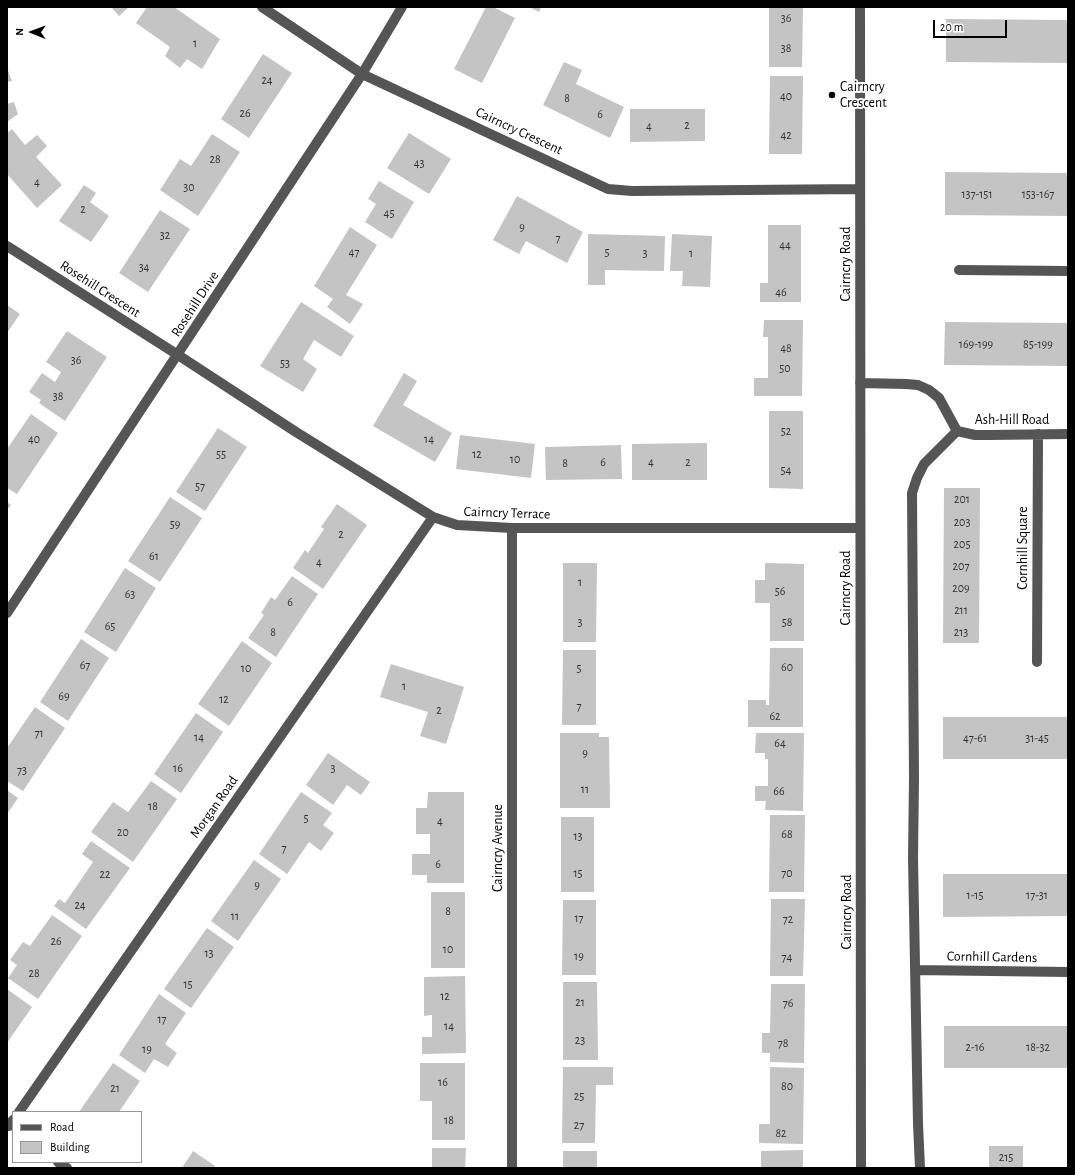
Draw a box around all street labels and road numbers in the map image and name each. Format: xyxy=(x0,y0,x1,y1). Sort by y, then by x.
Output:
street label: Cairncry Crescent xyxy=(473,104,565,158)
street label: Cairncry Road xyxy=(838,227,854,301)
street label: Rosehill Crescent xyxy=(57,257,143,321)
street label: Rosehill Drive xyxy=(168,268,222,340)
street label: Ash-Hill Road xyxy=(975,412,1049,428)
street label: Cairncry Terrace xyxy=(463,503,551,523)
street label: Cornhill Square xyxy=(1015,506,1031,590)
street label: Cairncry Road xyxy=(838,551,854,625)
street label: Morgan Road xyxy=(186,773,242,841)
street label: Cairncry Avenue xyxy=(490,804,506,892)
street label: Cairncry Road xyxy=(839,875,855,949)
street label: Cornhill Gardens xyxy=(947,948,1037,966)

